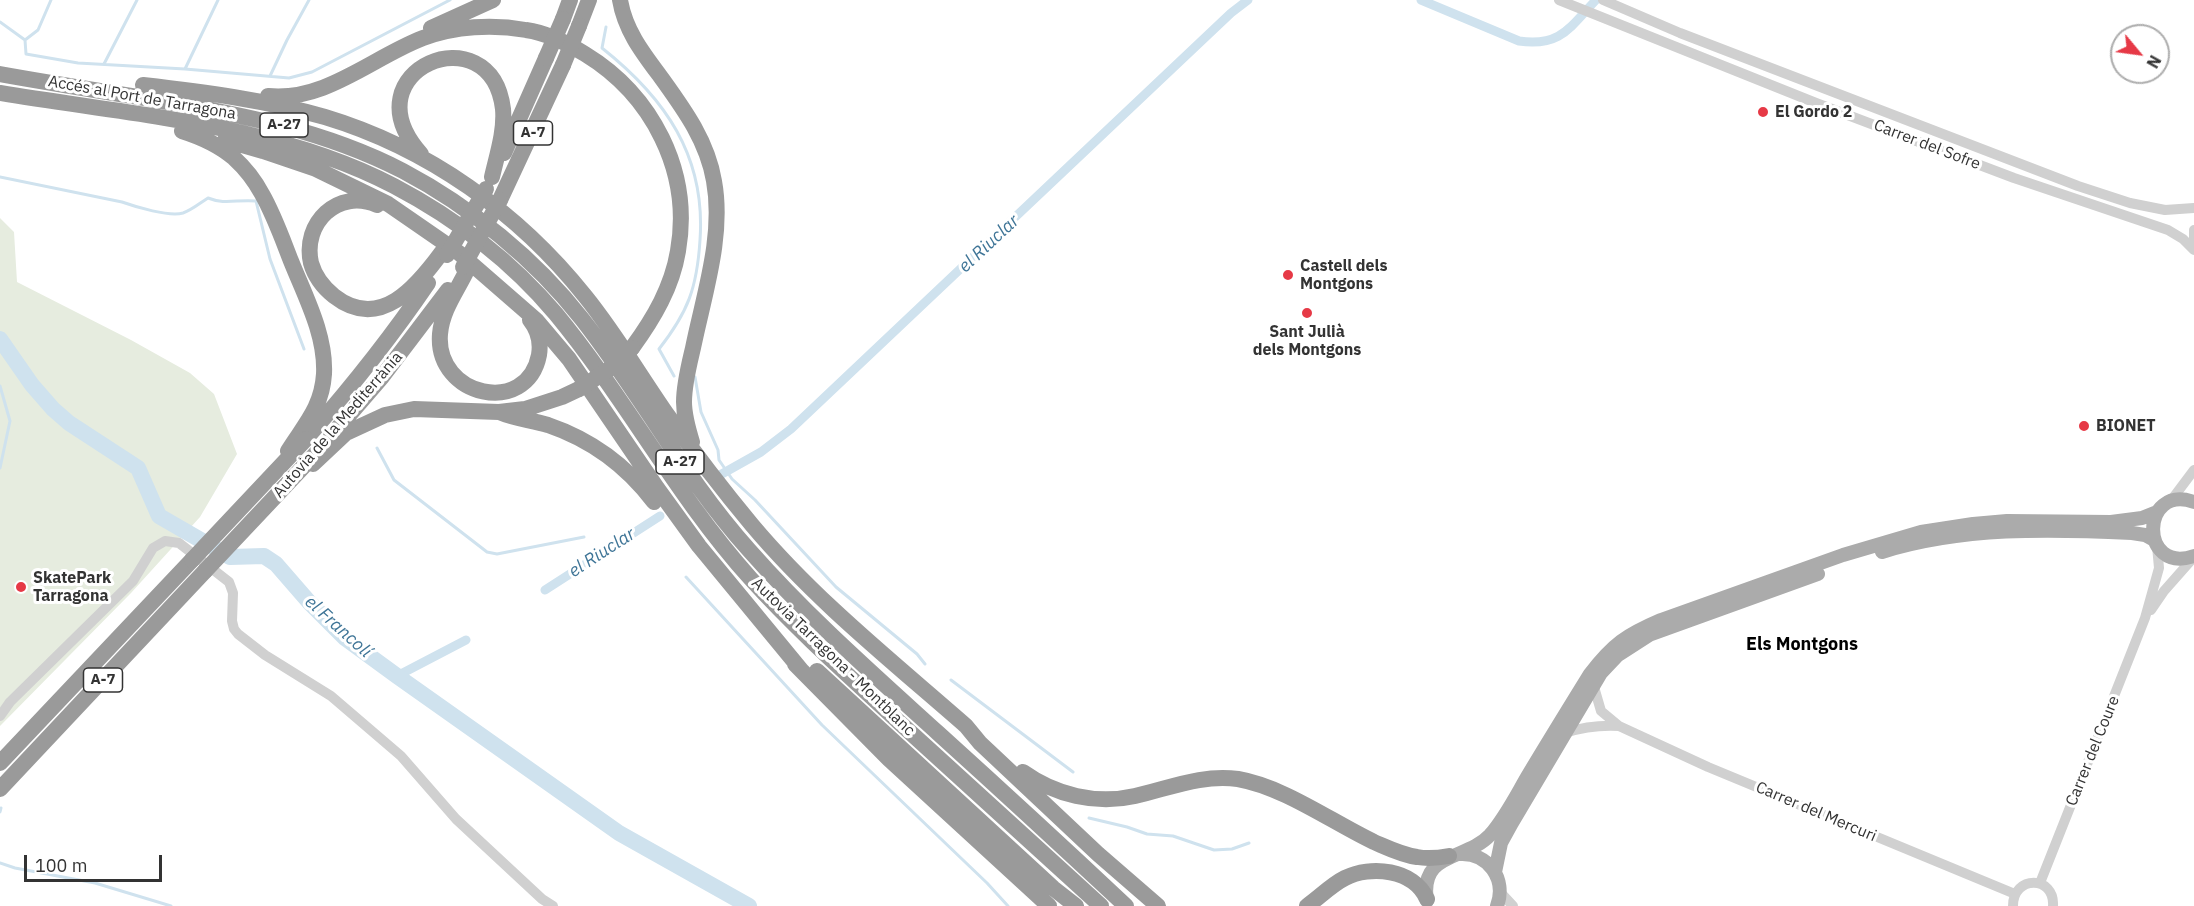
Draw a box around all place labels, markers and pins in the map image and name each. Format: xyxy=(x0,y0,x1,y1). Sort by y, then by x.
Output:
place label: El Gordo 2 xyxy=(1775,102,1852,122)
marker: El Gordo 2 xyxy=(1756,105,1770,119)
place label: Castell dels Montgons xyxy=(1300,256,1387,294)
marker: Castell dels Montgons xyxy=(1281,268,1295,282)
marker: Sant Julià dels Montgons xyxy=(1300,306,1314,320)
place label: Sant Julià dels Montgons xyxy=(1253,322,1361,360)
place label: BIONET xyxy=(2096,416,2156,436)
marker: BIONET xyxy=(2077,419,2091,433)
place label: SkatePark Tarragona xyxy=(33,568,111,606)
marker: SkatePark Tarragona xyxy=(14,580,28,594)

